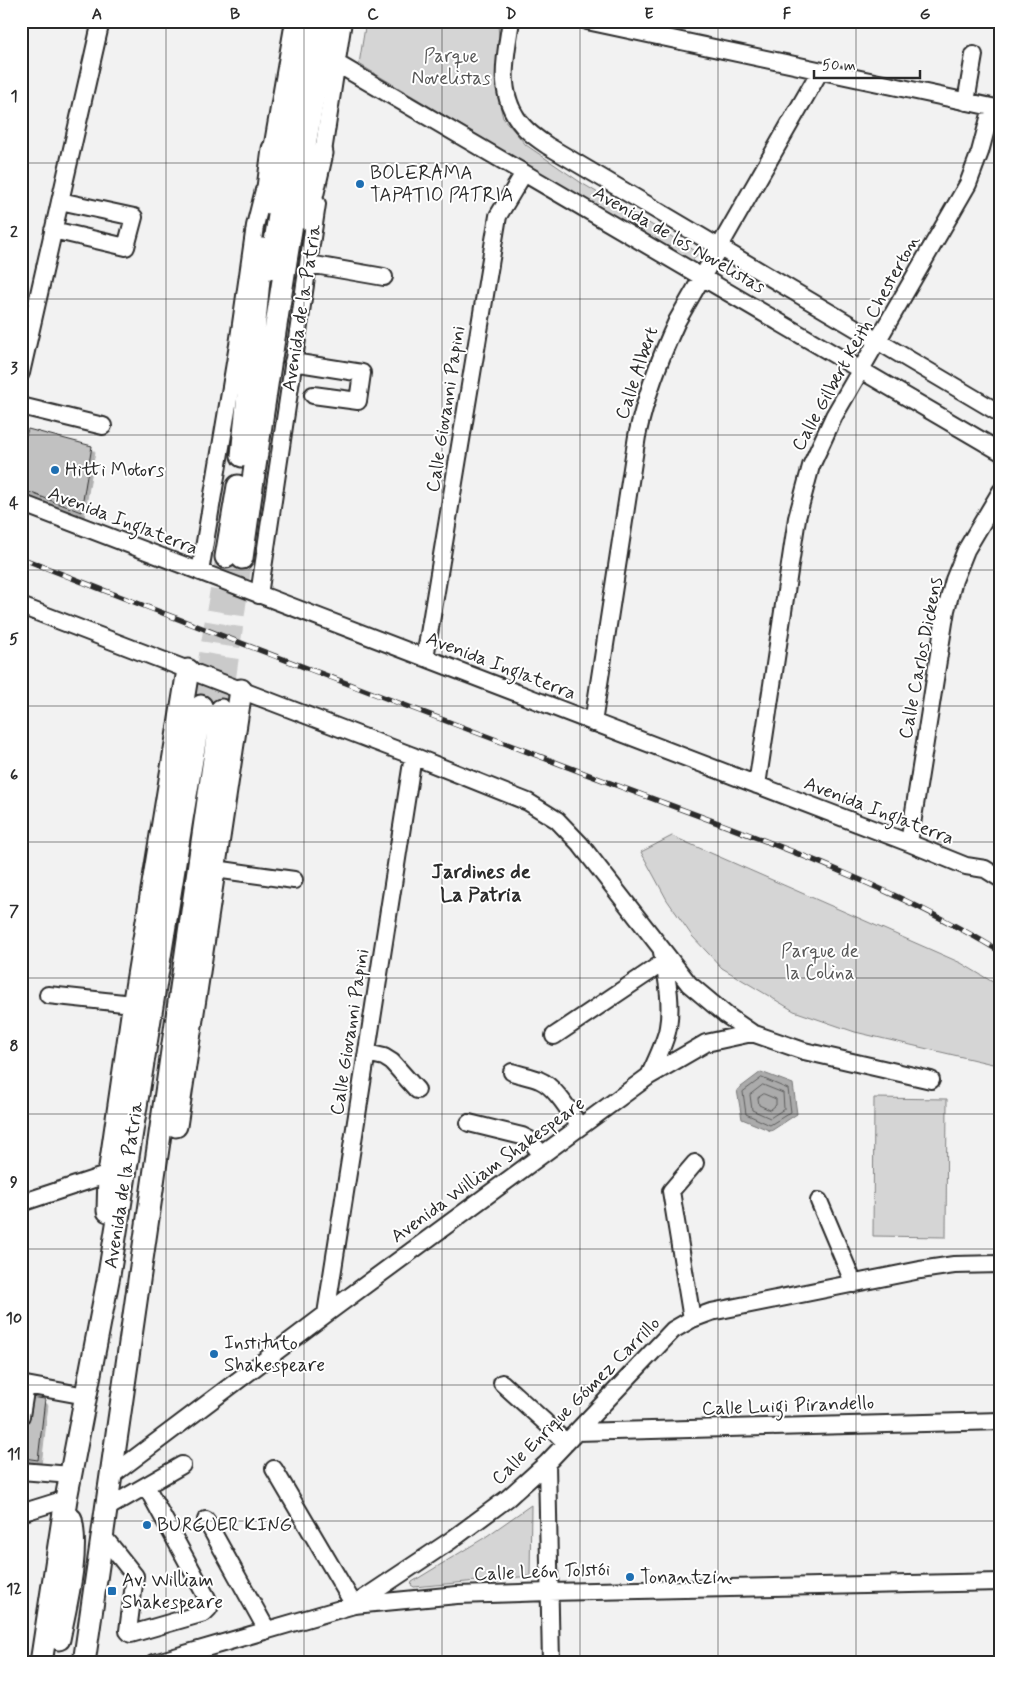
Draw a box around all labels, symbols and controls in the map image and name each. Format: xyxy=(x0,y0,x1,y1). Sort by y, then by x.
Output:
text: A xyxy=(92,4,102,25)
text: B xyxy=(230,4,240,25)
text: C xyxy=(367,4,379,25)
text: D xyxy=(505,4,517,25)
text: E xyxy=(644,4,654,25)
text: F xyxy=(783,4,792,25)
text: G xyxy=(920,4,931,25)
park label: Parque Novelistas xyxy=(411,44,491,91)
scale bar xyxy=(814,48,921,80)
text: 50 m xyxy=(822,56,856,76)
text: 1 xyxy=(10,86,18,107)
place label: BOLERAMA TAPATIO PATRIA xyxy=(370,161,514,208)
marker: BOLERAMA TAPATIO PATRIA xyxy=(354,178,366,190)
street label: Avenida de los Novelistas xyxy=(588,180,770,300)
text: 2 xyxy=(10,222,18,243)
street label: Avenida de la Patria xyxy=(276,222,328,393)
street label: Calle Gilbert Keith Chesterton xyxy=(786,230,926,456)
street label: Calle Albert xyxy=(609,323,665,423)
street label: Calle Giovanni Papini xyxy=(420,324,472,494)
text: 3 xyxy=(10,358,18,379)
place label: Hitti Motors xyxy=(65,458,165,483)
marker: Hitti Motors xyxy=(49,464,61,476)
street label: Avenida Inglaterra xyxy=(44,481,201,564)
text: 4 xyxy=(9,493,19,514)
street label: Calle Carlos Dickens xyxy=(893,575,949,741)
street label: Avenida Inglaterra xyxy=(422,626,579,709)
text: 5 xyxy=(9,629,19,650)
text: 6 xyxy=(10,765,18,786)
street label: Avenida Inglaterra xyxy=(800,771,957,854)
district label: Jardines de La Patria xyxy=(432,859,531,909)
text: 7 xyxy=(9,901,19,922)
park label: Parque de la Colina xyxy=(781,939,859,986)
street label: Calle Giovanni Papini xyxy=(324,947,376,1117)
text: 8 xyxy=(9,1036,19,1057)
street label: Avenida William Shakespeare xyxy=(386,1091,590,1249)
street label: Avenida de la Patria xyxy=(98,1099,150,1270)
text: 9 xyxy=(10,1172,18,1193)
text: 10 xyxy=(6,1308,22,1329)
street label: Calle Enrique Gómez Carrillo xyxy=(486,1311,666,1491)
place label: Instituto Shakespeare xyxy=(224,1331,325,1378)
marker: Instituto Shakespeare xyxy=(208,1348,220,1360)
street label: Calle Luigi Pirandello xyxy=(701,1391,875,1424)
text: 11 xyxy=(7,1444,21,1465)
place label: BURGUER KING xyxy=(157,1513,292,1538)
marker: BURGUER KING xyxy=(141,1519,153,1531)
street label: Calle León Tolstói xyxy=(473,1557,611,1587)
place label: Tonantzin xyxy=(640,1565,732,1590)
place label: Av. William Shakespeare xyxy=(122,1568,223,1615)
marker: Tonantzin xyxy=(624,1571,636,1583)
text: 12 xyxy=(6,1579,22,1600)
marker: Av. William Shakespeare xyxy=(106,1585,118,1597)

